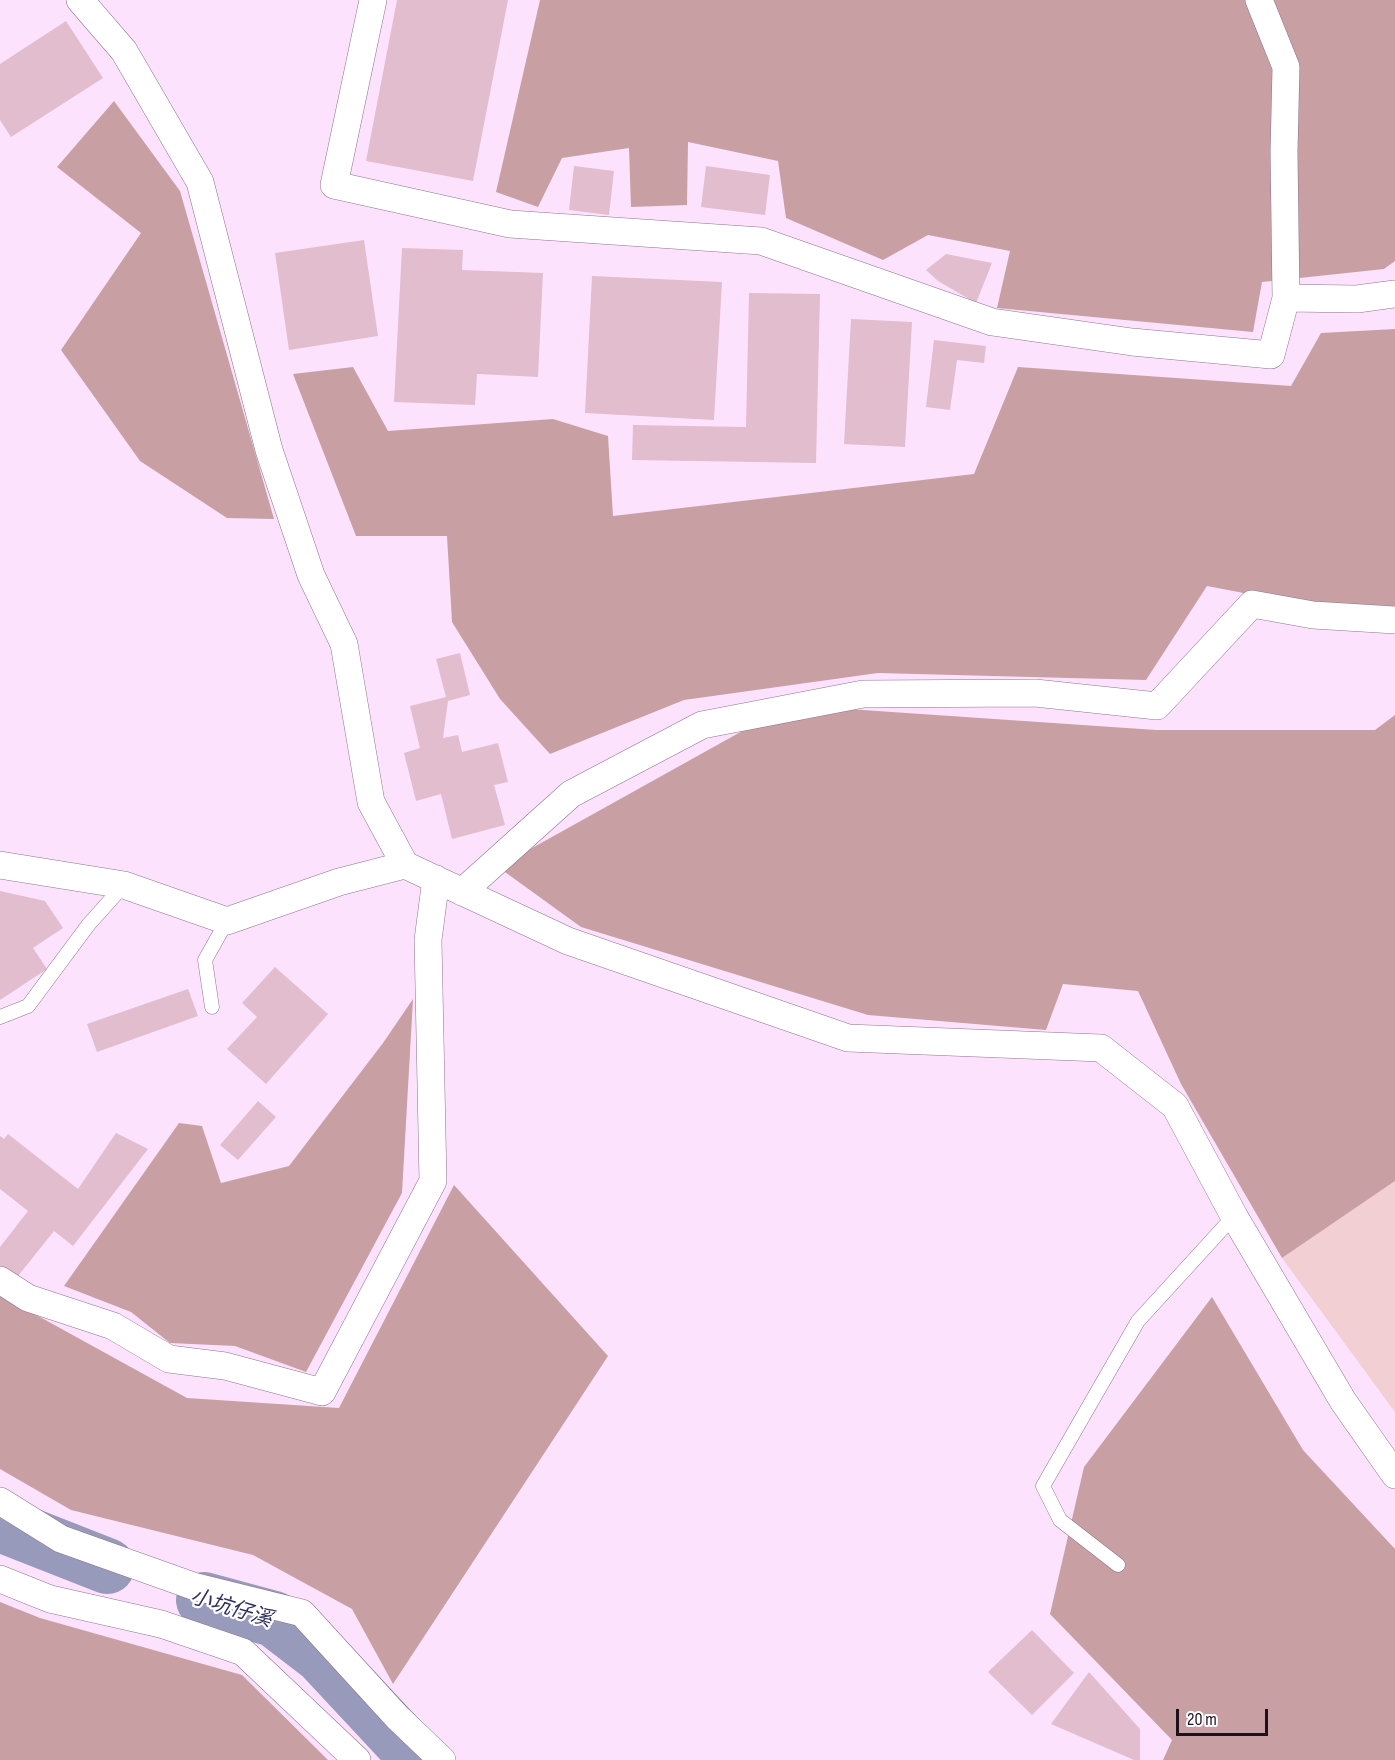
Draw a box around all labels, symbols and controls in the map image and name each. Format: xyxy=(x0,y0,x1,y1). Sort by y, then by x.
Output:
water label: 小坑仔溪 xyxy=(187,1585,275,1633)
scale bar xyxy=(1179,1697,1270,1735)
text: 20 m xyxy=(1187,1709,1217,1730)

